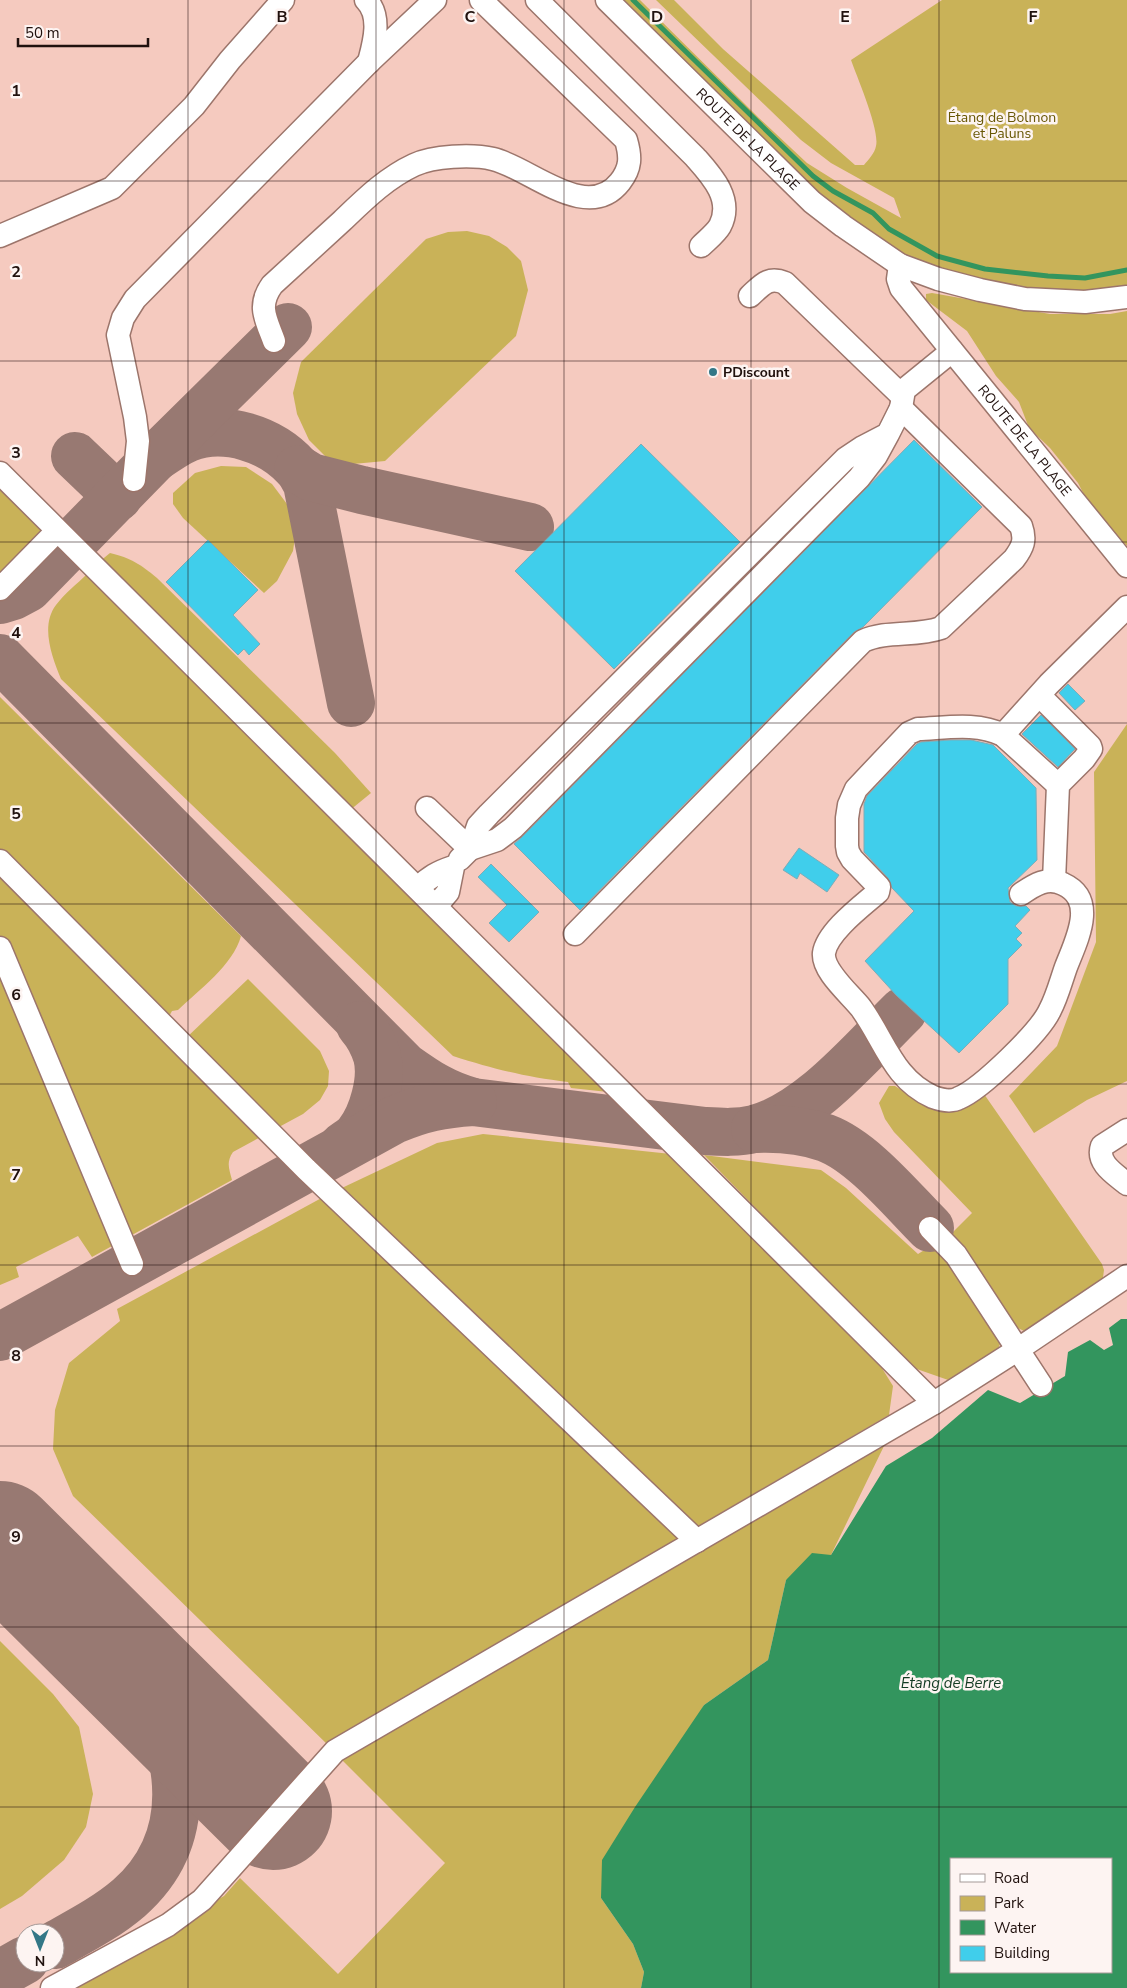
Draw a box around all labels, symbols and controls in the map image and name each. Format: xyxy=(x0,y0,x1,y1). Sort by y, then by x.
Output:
text: B xyxy=(276,6,288,28)
text: C xyxy=(465,6,476,28)
text: D xyxy=(651,6,663,28)
text: E xyxy=(840,6,850,28)
text: F xyxy=(1029,6,1038,28)
scale bar xyxy=(18,15,148,47)
text: 50 m xyxy=(25,23,60,43)
text: 1 xyxy=(11,80,21,102)
street label: ROUTE DE LA PLAGE xyxy=(692,84,804,195)
park label: Étang de Bolmon et Paluns xyxy=(948,108,1056,143)
text: 2 xyxy=(11,261,21,283)
place label: PDiscount xyxy=(723,363,790,382)
marker: PDiscount xyxy=(707,366,719,378)
street label: ROUTE DE LA PLAGE xyxy=(973,381,1076,500)
text: 3 xyxy=(11,442,21,464)
text: 4 xyxy=(11,622,21,644)
text: 5 xyxy=(11,803,21,825)
text: 6 xyxy=(11,984,21,1006)
text: 7 xyxy=(11,1164,21,1186)
text: 8 xyxy=(11,1345,21,1367)
text: 9 xyxy=(11,1526,21,1548)
water label: Étang de Berre xyxy=(901,1673,1001,1693)
legend xyxy=(950,1858,1112,1973)
text: Road xyxy=(994,1868,1029,1888)
text: Park xyxy=(994,1893,1024,1913)
text: Water xyxy=(994,1918,1037,1938)
north arrow xyxy=(15,1923,65,1973)
text: Building xyxy=(994,1943,1050,1963)
text: N xyxy=(35,1951,45,1970)

